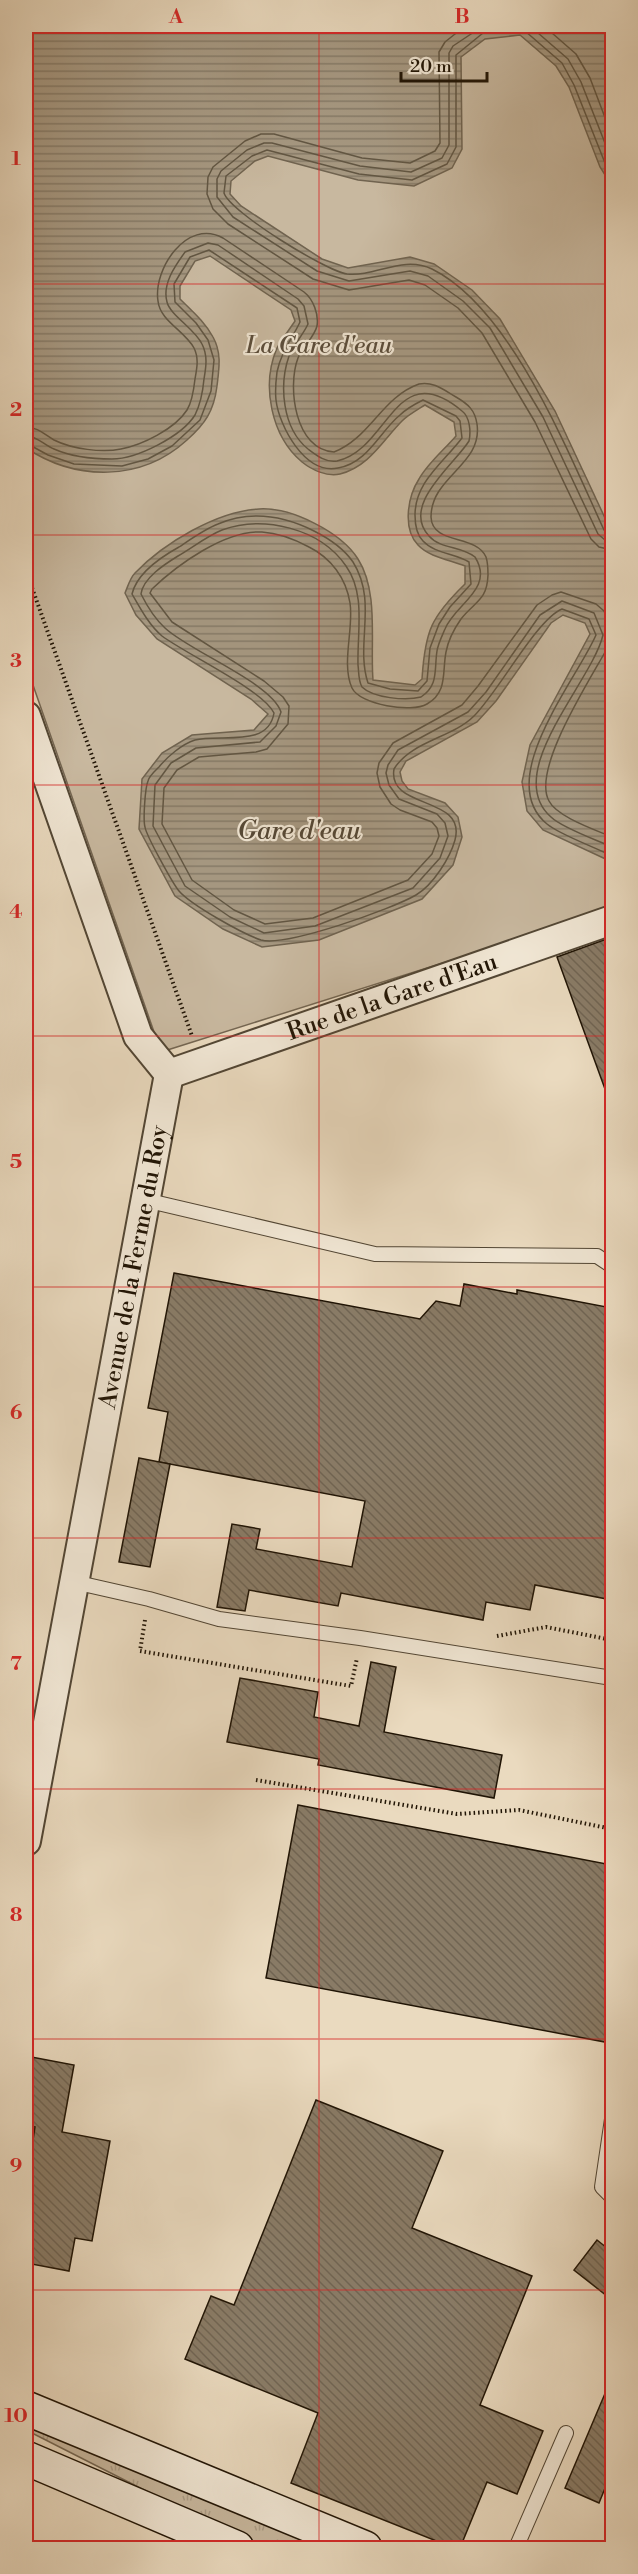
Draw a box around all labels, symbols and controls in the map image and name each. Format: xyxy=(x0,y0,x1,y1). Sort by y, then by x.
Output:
text: A xyxy=(168,5,184,30)
text: B xyxy=(454,5,470,30)
scale bar xyxy=(401,45,486,83)
text: 20 m xyxy=(410,55,452,78)
text: 1 xyxy=(11,147,21,172)
park label: La Gare d'eau xyxy=(245,331,393,361)
text: 2 xyxy=(10,398,22,423)
text: 3 xyxy=(10,649,22,674)
water label: Gare d'eau xyxy=(237,815,361,847)
text: 4 xyxy=(9,900,23,925)
street label: Rue de la Gare d'Eau xyxy=(283,947,502,1048)
street label: Avenue de la Ferme du Roy xyxy=(93,1123,175,1412)
text: 5 xyxy=(10,1150,22,1175)
text: 6 xyxy=(10,1401,23,1426)
text: 7 xyxy=(10,1652,22,1677)
text: 8 xyxy=(10,1903,23,1928)
text: 9 xyxy=(10,2154,22,2179)
text: 10 xyxy=(4,2404,28,2429)

